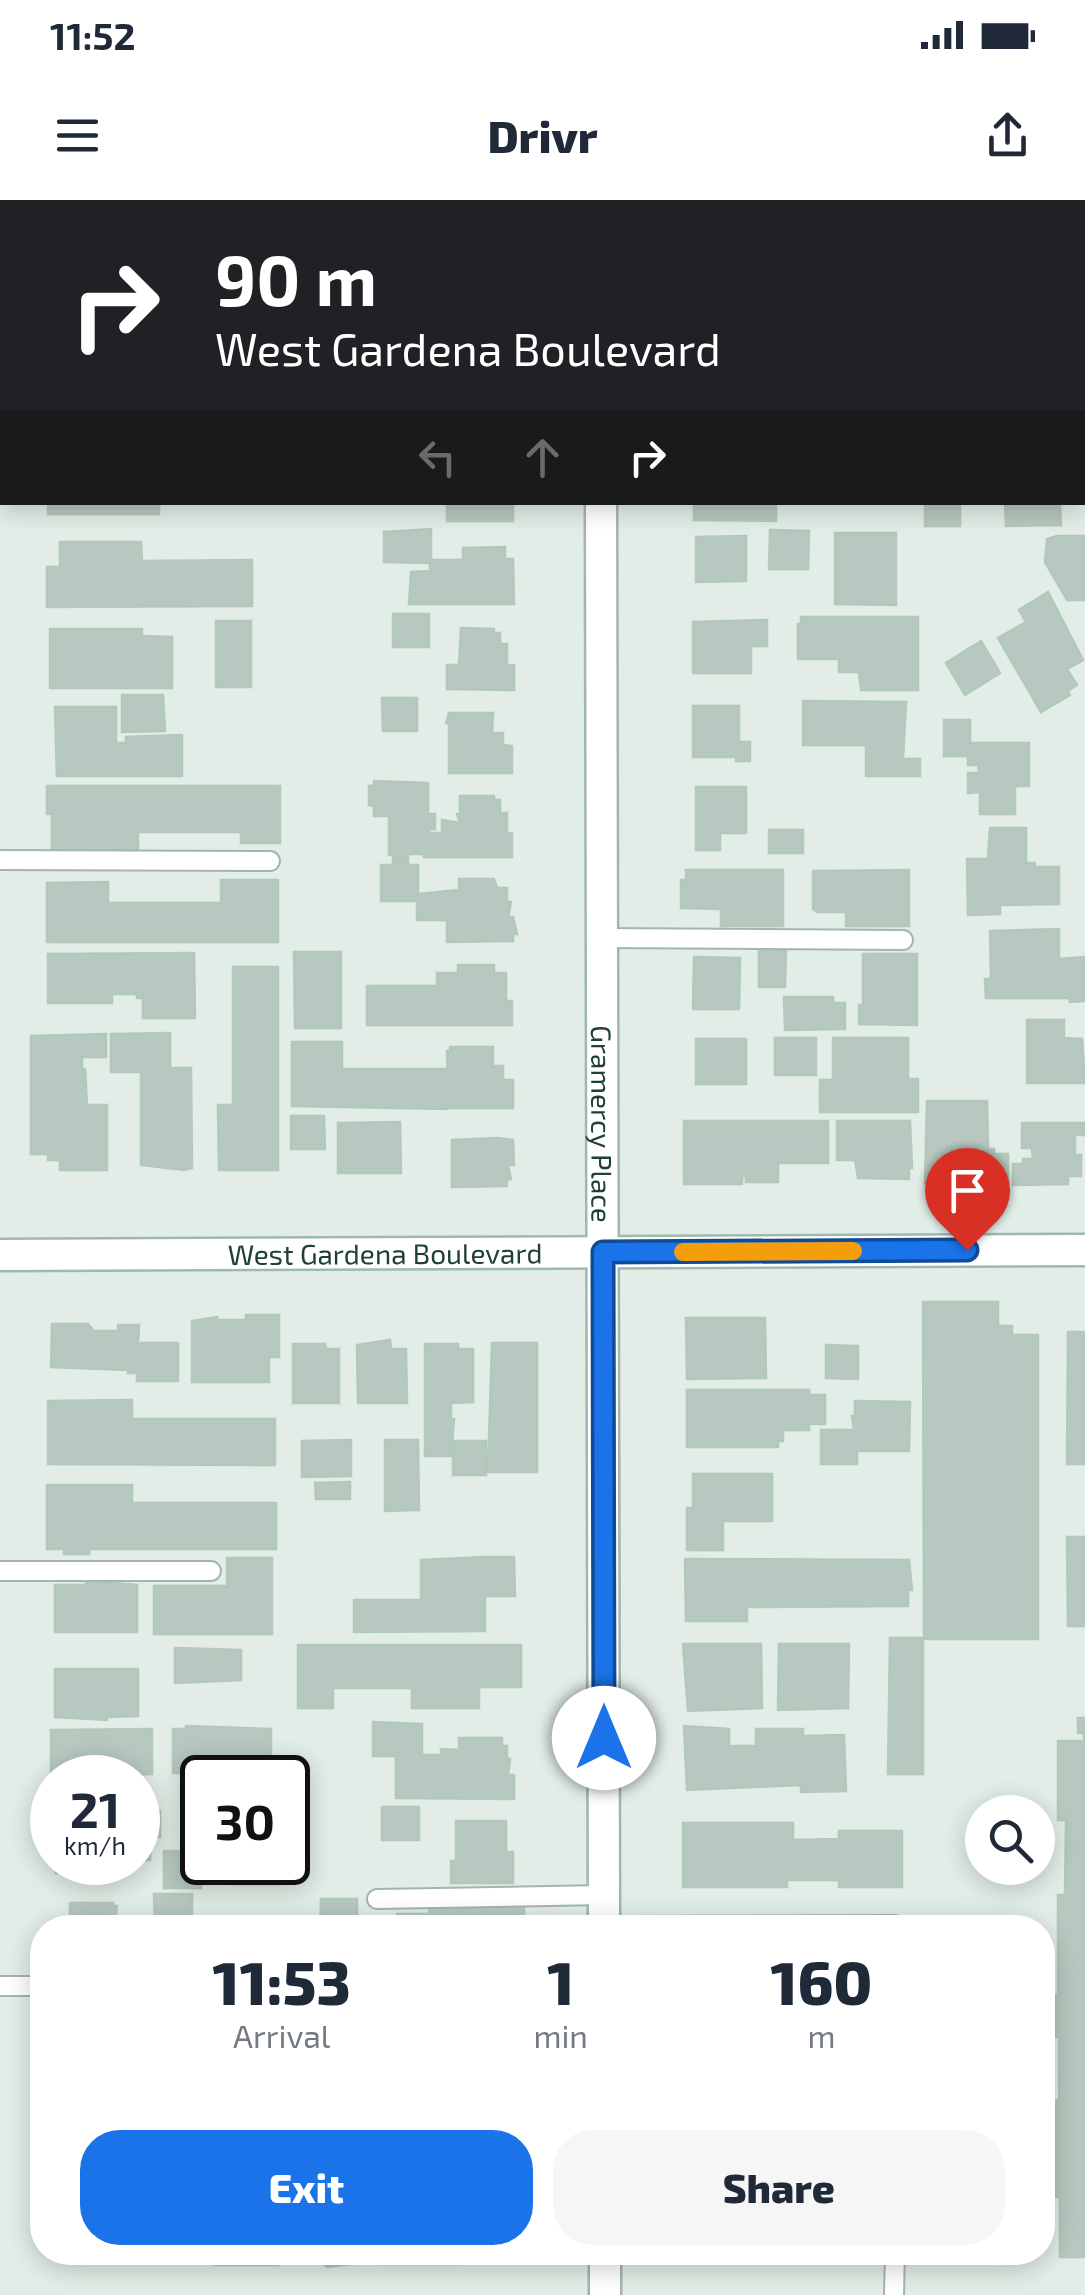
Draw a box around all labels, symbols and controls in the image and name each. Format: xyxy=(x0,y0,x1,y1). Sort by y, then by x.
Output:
text: 11:52 xyxy=(50,12,136,58)
icon: menu xyxy=(50,108,105,163)
text: Drivr xyxy=(487,108,598,162)
icon: share xyxy=(980,108,1035,163)
text: 90 m xyxy=(215,236,377,320)
icon: right xyxy=(50,240,180,370)
text: West Gardena Boulevard xyxy=(215,321,721,375)
icon: left xyxy=(410,430,465,485)
icon: ahead xyxy=(515,430,570,485)
icon: right xyxy=(620,430,675,485)
street label: Gramercy Place xyxy=(585,1025,620,1223)
pin xyxy=(925,1148,1010,1251)
icon: arrive xyxy=(940,1163,995,1218)
street label: West Gardena Boulevard xyxy=(228,1236,542,1271)
position arrow xyxy=(552,1686,656,1790)
speed limit sign: 30 xyxy=(180,1755,310,1885)
text: 21 xyxy=(70,1778,120,1838)
map controls xyxy=(965,1795,1055,1885)
button: search xyxy=(965,1795,1055,1885)
text: km/h xyxy=(64,1830,126,1860)
text: 11:53 xyxy=(213,1945,351,2017)
text: 1 xyxy=(547,1945,574,2017)
text: 160 xyxy=(771,1945,872,2017)
text: Arrival xyxy=(233,2016,330,2054)
text: min xyxy=(533,2016,588,2054)
text: m xyxy=(807,2016,835,2054)
button: Exit xyxy=(80,2130,533,2245)
button: Share xyxy=(553,2130,1005,2245)

